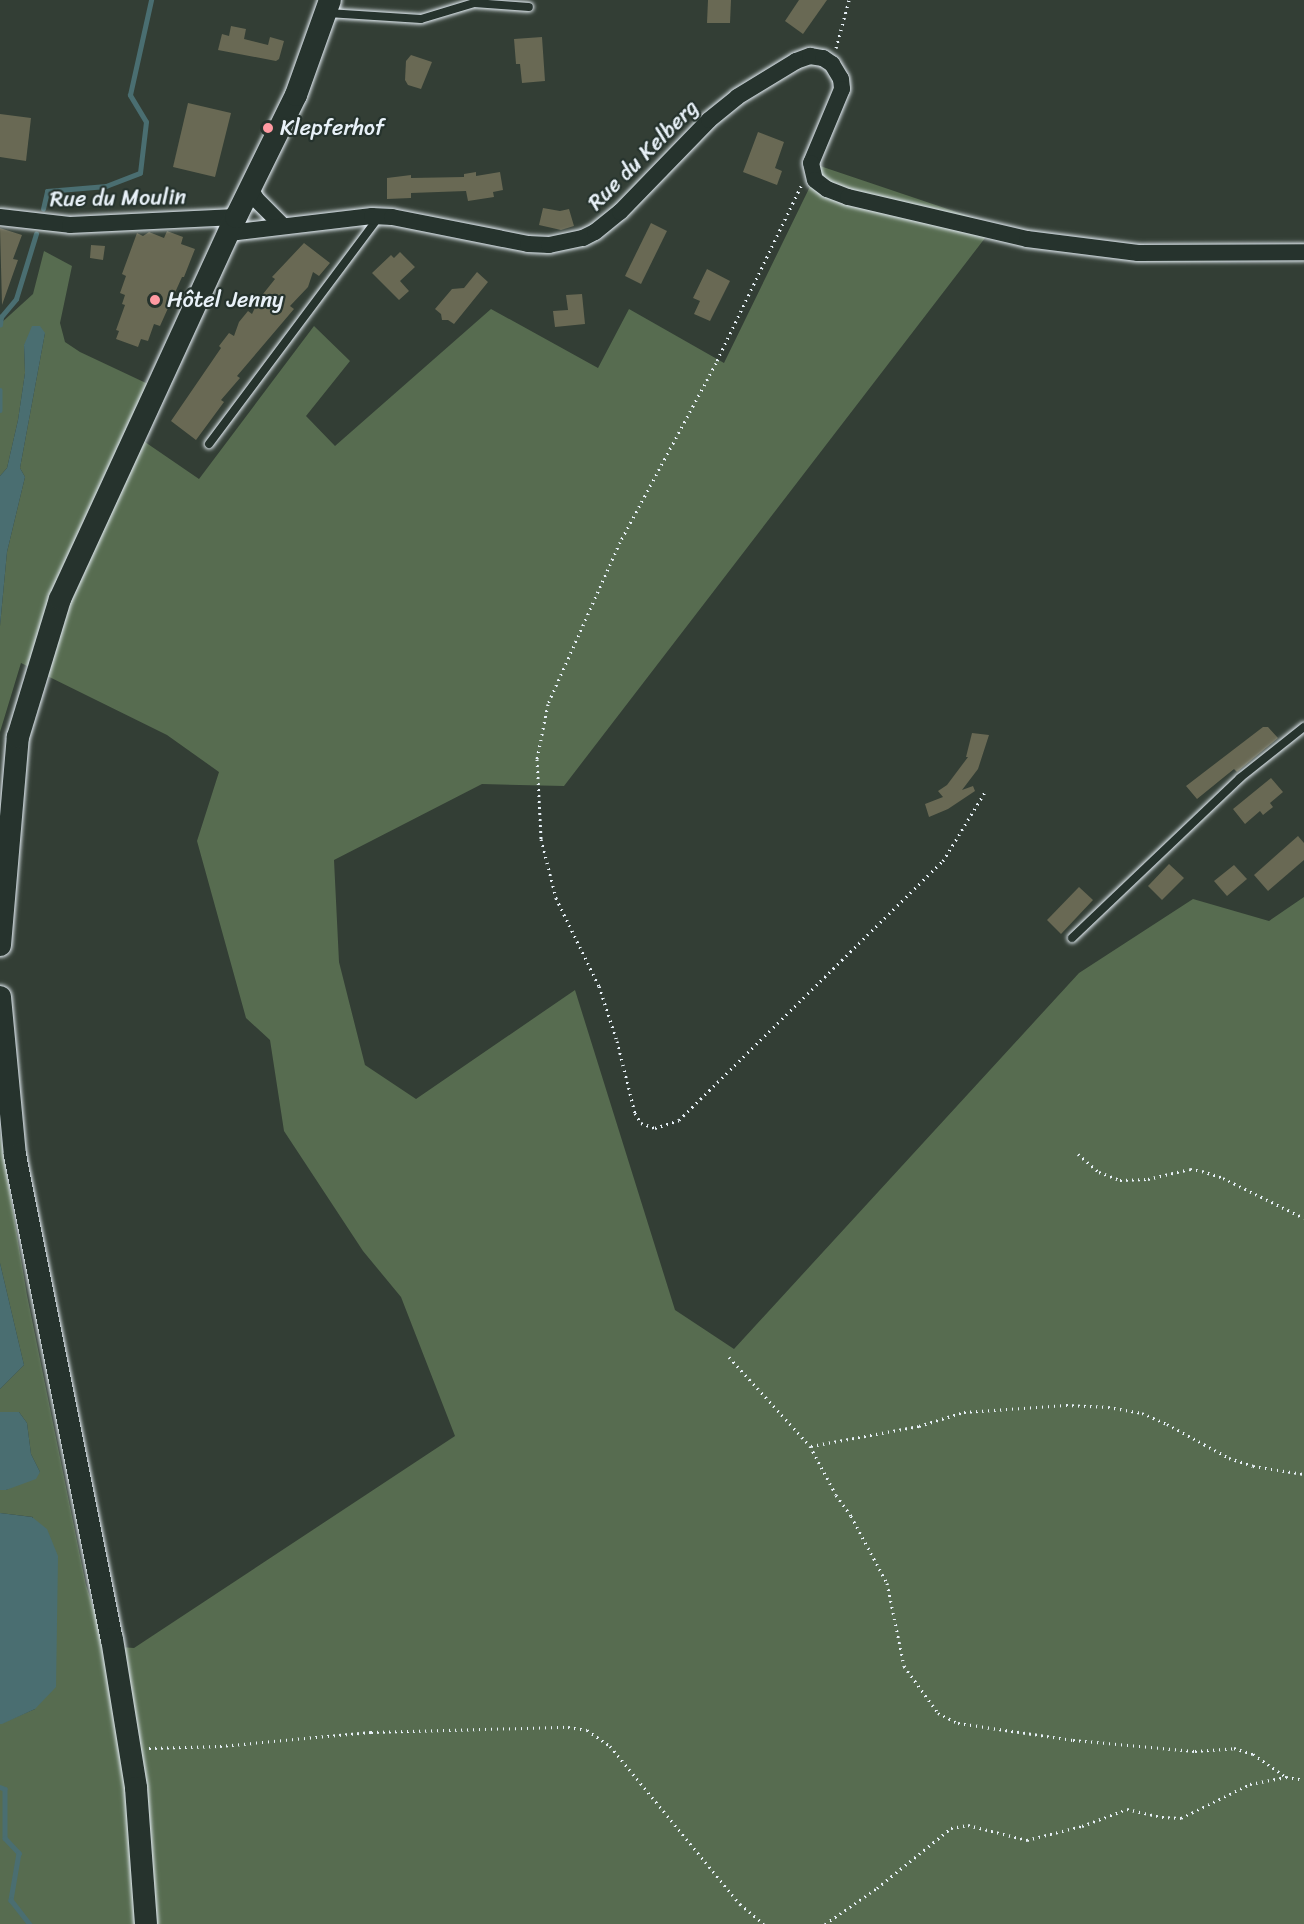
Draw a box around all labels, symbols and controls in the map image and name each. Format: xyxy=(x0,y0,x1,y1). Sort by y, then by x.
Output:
street label: Rue du Kelberg xyxy=(582,94,704,216)
place label: Klepferhof xyxy=(280,115,384,141)
marker: Klepferhof xyxy=(261,121,275,135)
street label: Rue du Moulin xyxy=(50,184,186,212)
place label: Hôtel Jenny xyxy=(167,287,283,313)
marker: Hôtel Jenny xyxy=(148,293,162,307)

